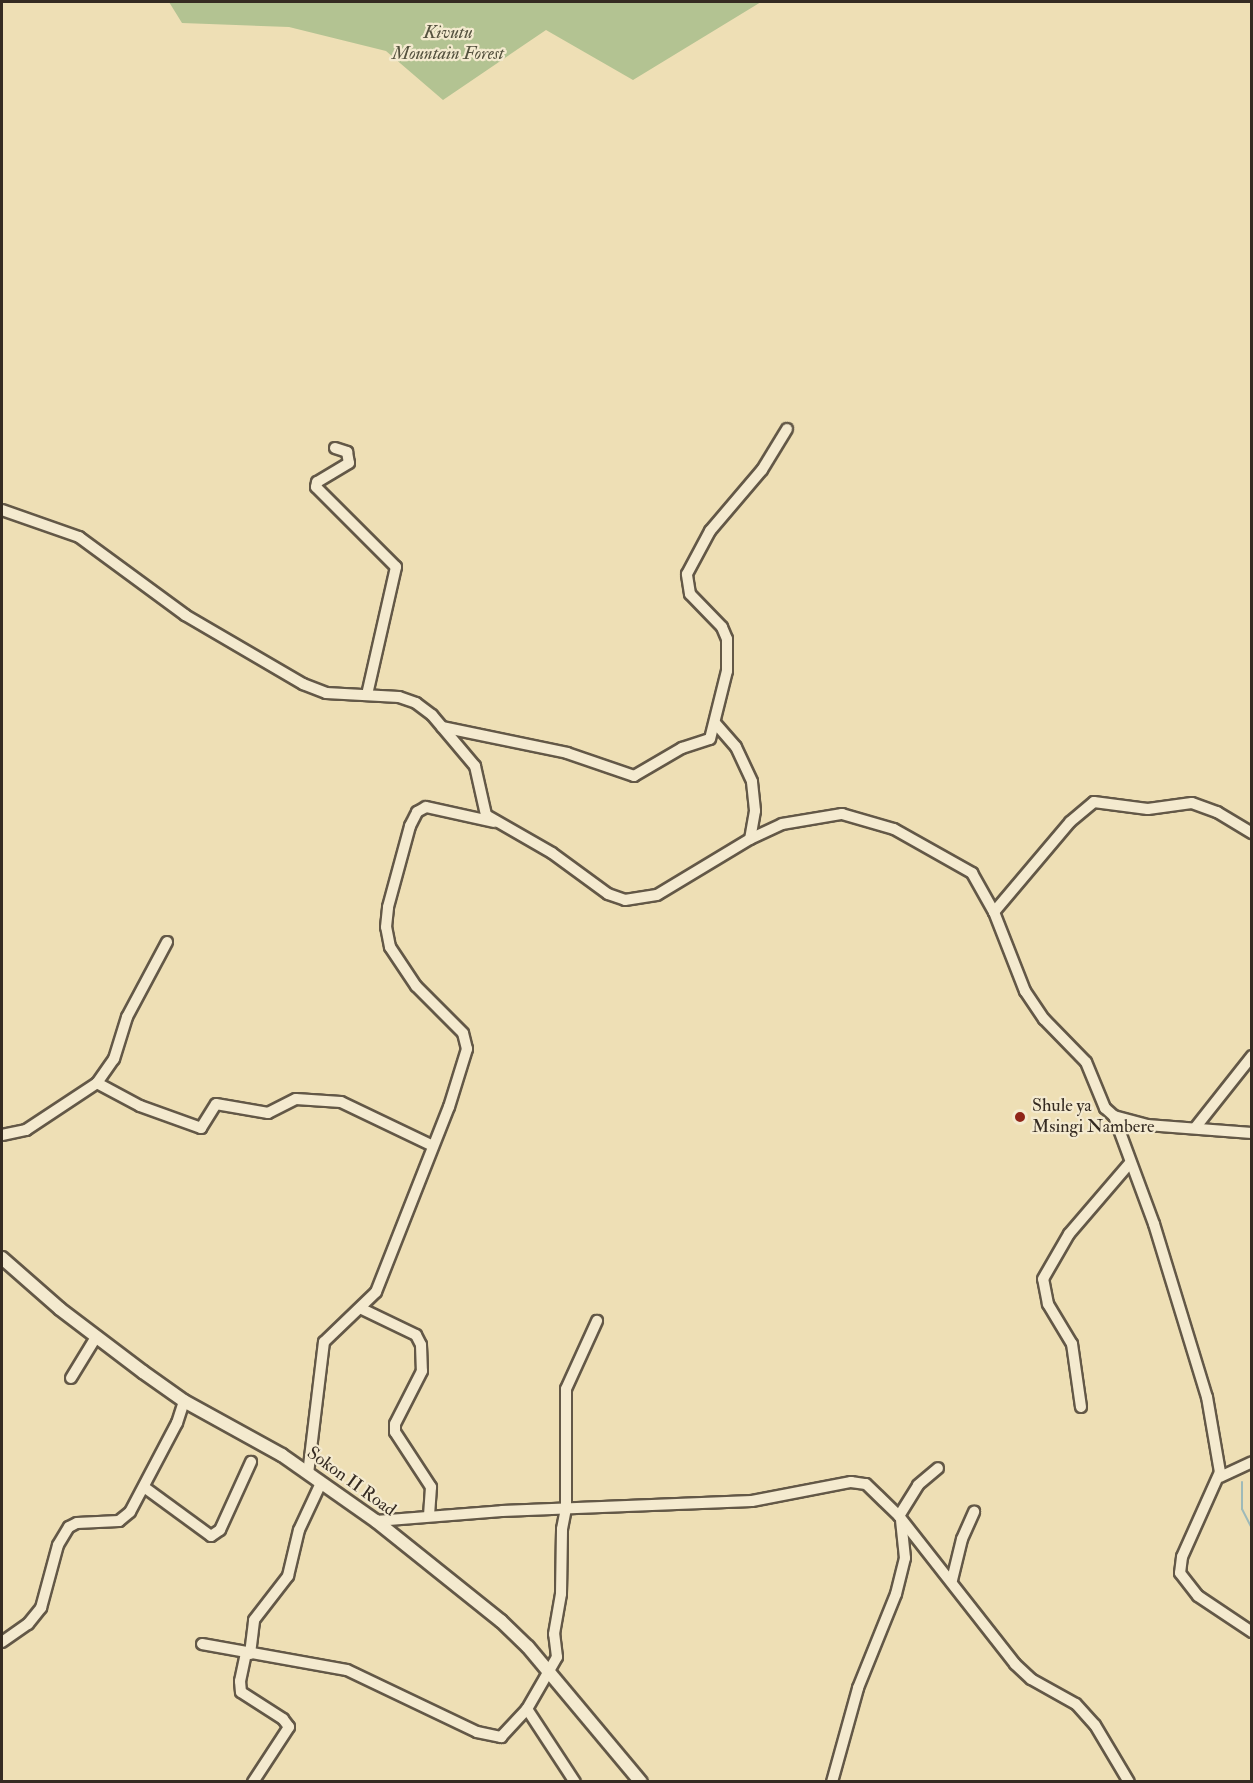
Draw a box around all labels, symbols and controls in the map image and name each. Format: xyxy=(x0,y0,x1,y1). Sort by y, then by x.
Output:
park label: Kivutu Mountain Forest xyxy=(392,23,504,66)
place label: Shule ya Msingi Nambere xyxy=(1032,1096,1154,1138)
marker: Shule ya Msingi Nambere xyxy=(1013,1110,1027,1124)
street label: Sokon II Road xyxy=(302,1443,400,1521)

